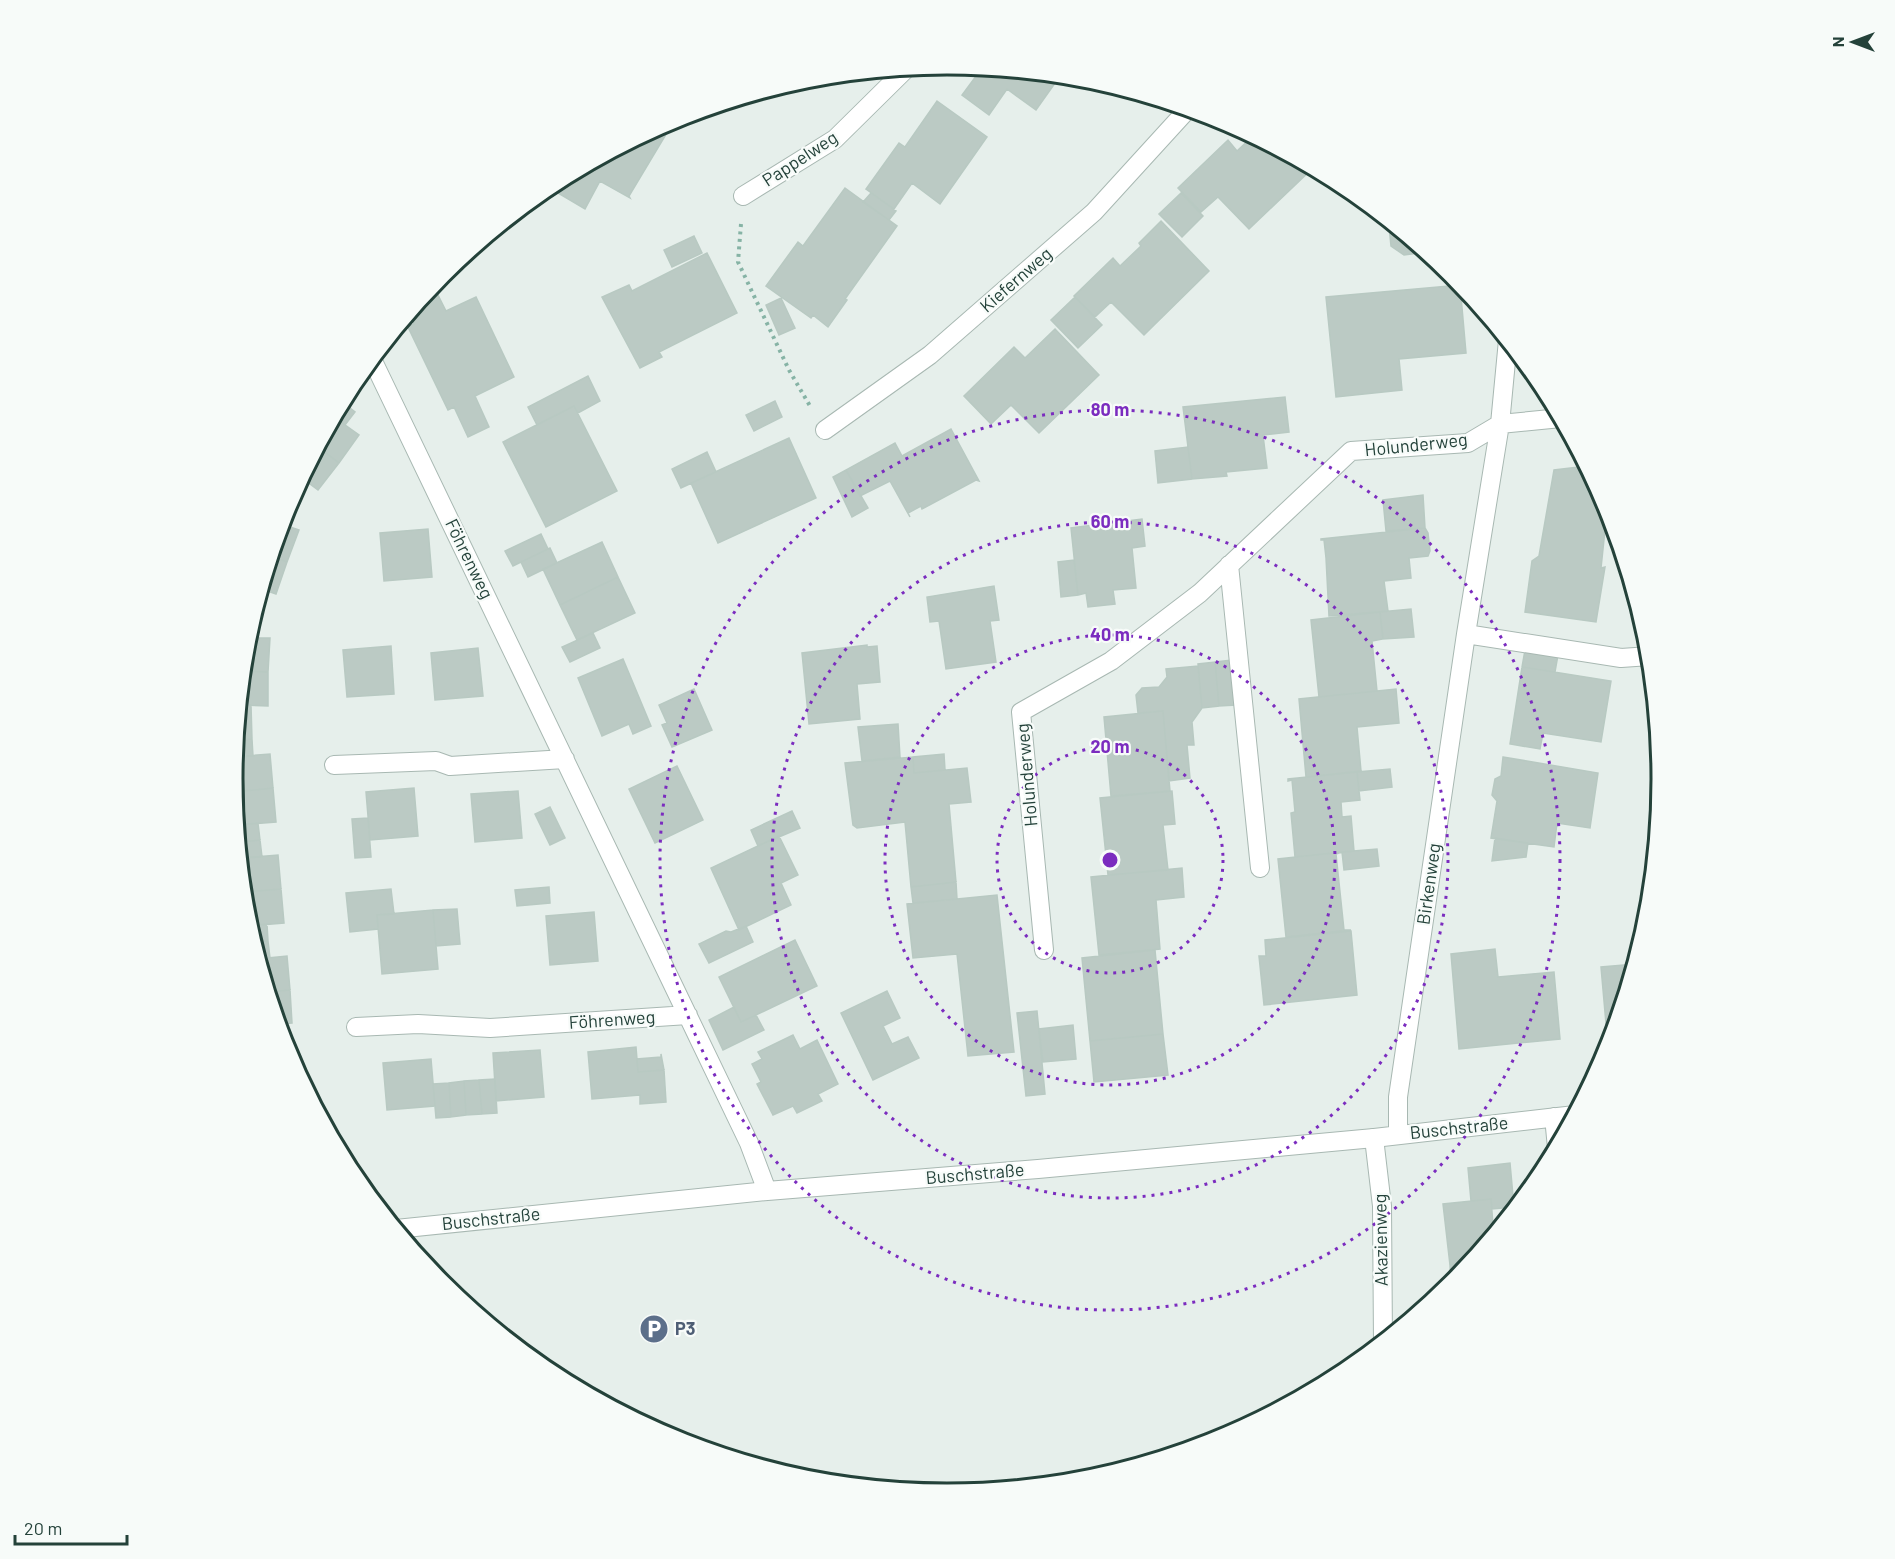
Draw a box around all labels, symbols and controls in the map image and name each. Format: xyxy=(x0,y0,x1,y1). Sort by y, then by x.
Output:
north arrow xyxy=(1823,12,1883,72)
text: N xyxy=(1828,37,1847,47)
street label: Pappelweg xyxy=(758,126,841,191)
street label: Kiefernweg xyxy=(975,242,1056,316)
text: 80 m xyxy=(1091,398,1129,420)
street label: Holunderweg xyxy=(1363,428,1468,460)
text: 60 m xyxy=(1091,510,1129,532)
street label: Föhrenweg xyxy=(441,515,499,602)
text: 40 m xyxy=(1090,623,1130,645)
street label: Holunderweg xyxy=(1011,723,1041,828)
text: 20 m xyxy=(1091,735,1129,757)
street label: Birkenweg xyxy=(1411,842,1445,926)
centre of rings xyxy=(1100,850,1120,870)
street label: Föhrenweg xyxy=(568,1005,656,1033)
street label: Buschstraße xyxy=(1409,1111,1509,1143)
street label: Buschstraße xyxy=(925,1158,1025,1188)
street label: Akazienweg xyxy=(1368,1194,1392,1287)
street label: Buschstraße xyxy=(441,1202,541,1234)
parking icon: P3 xyxy=(638,1313,670,1345)
place label: P3 xyxy=(675,1317,695,1339)
scale bar xyxy=(15,1508,128,1546)
text: 20 m xyxy=(24,1517,62,1539)

